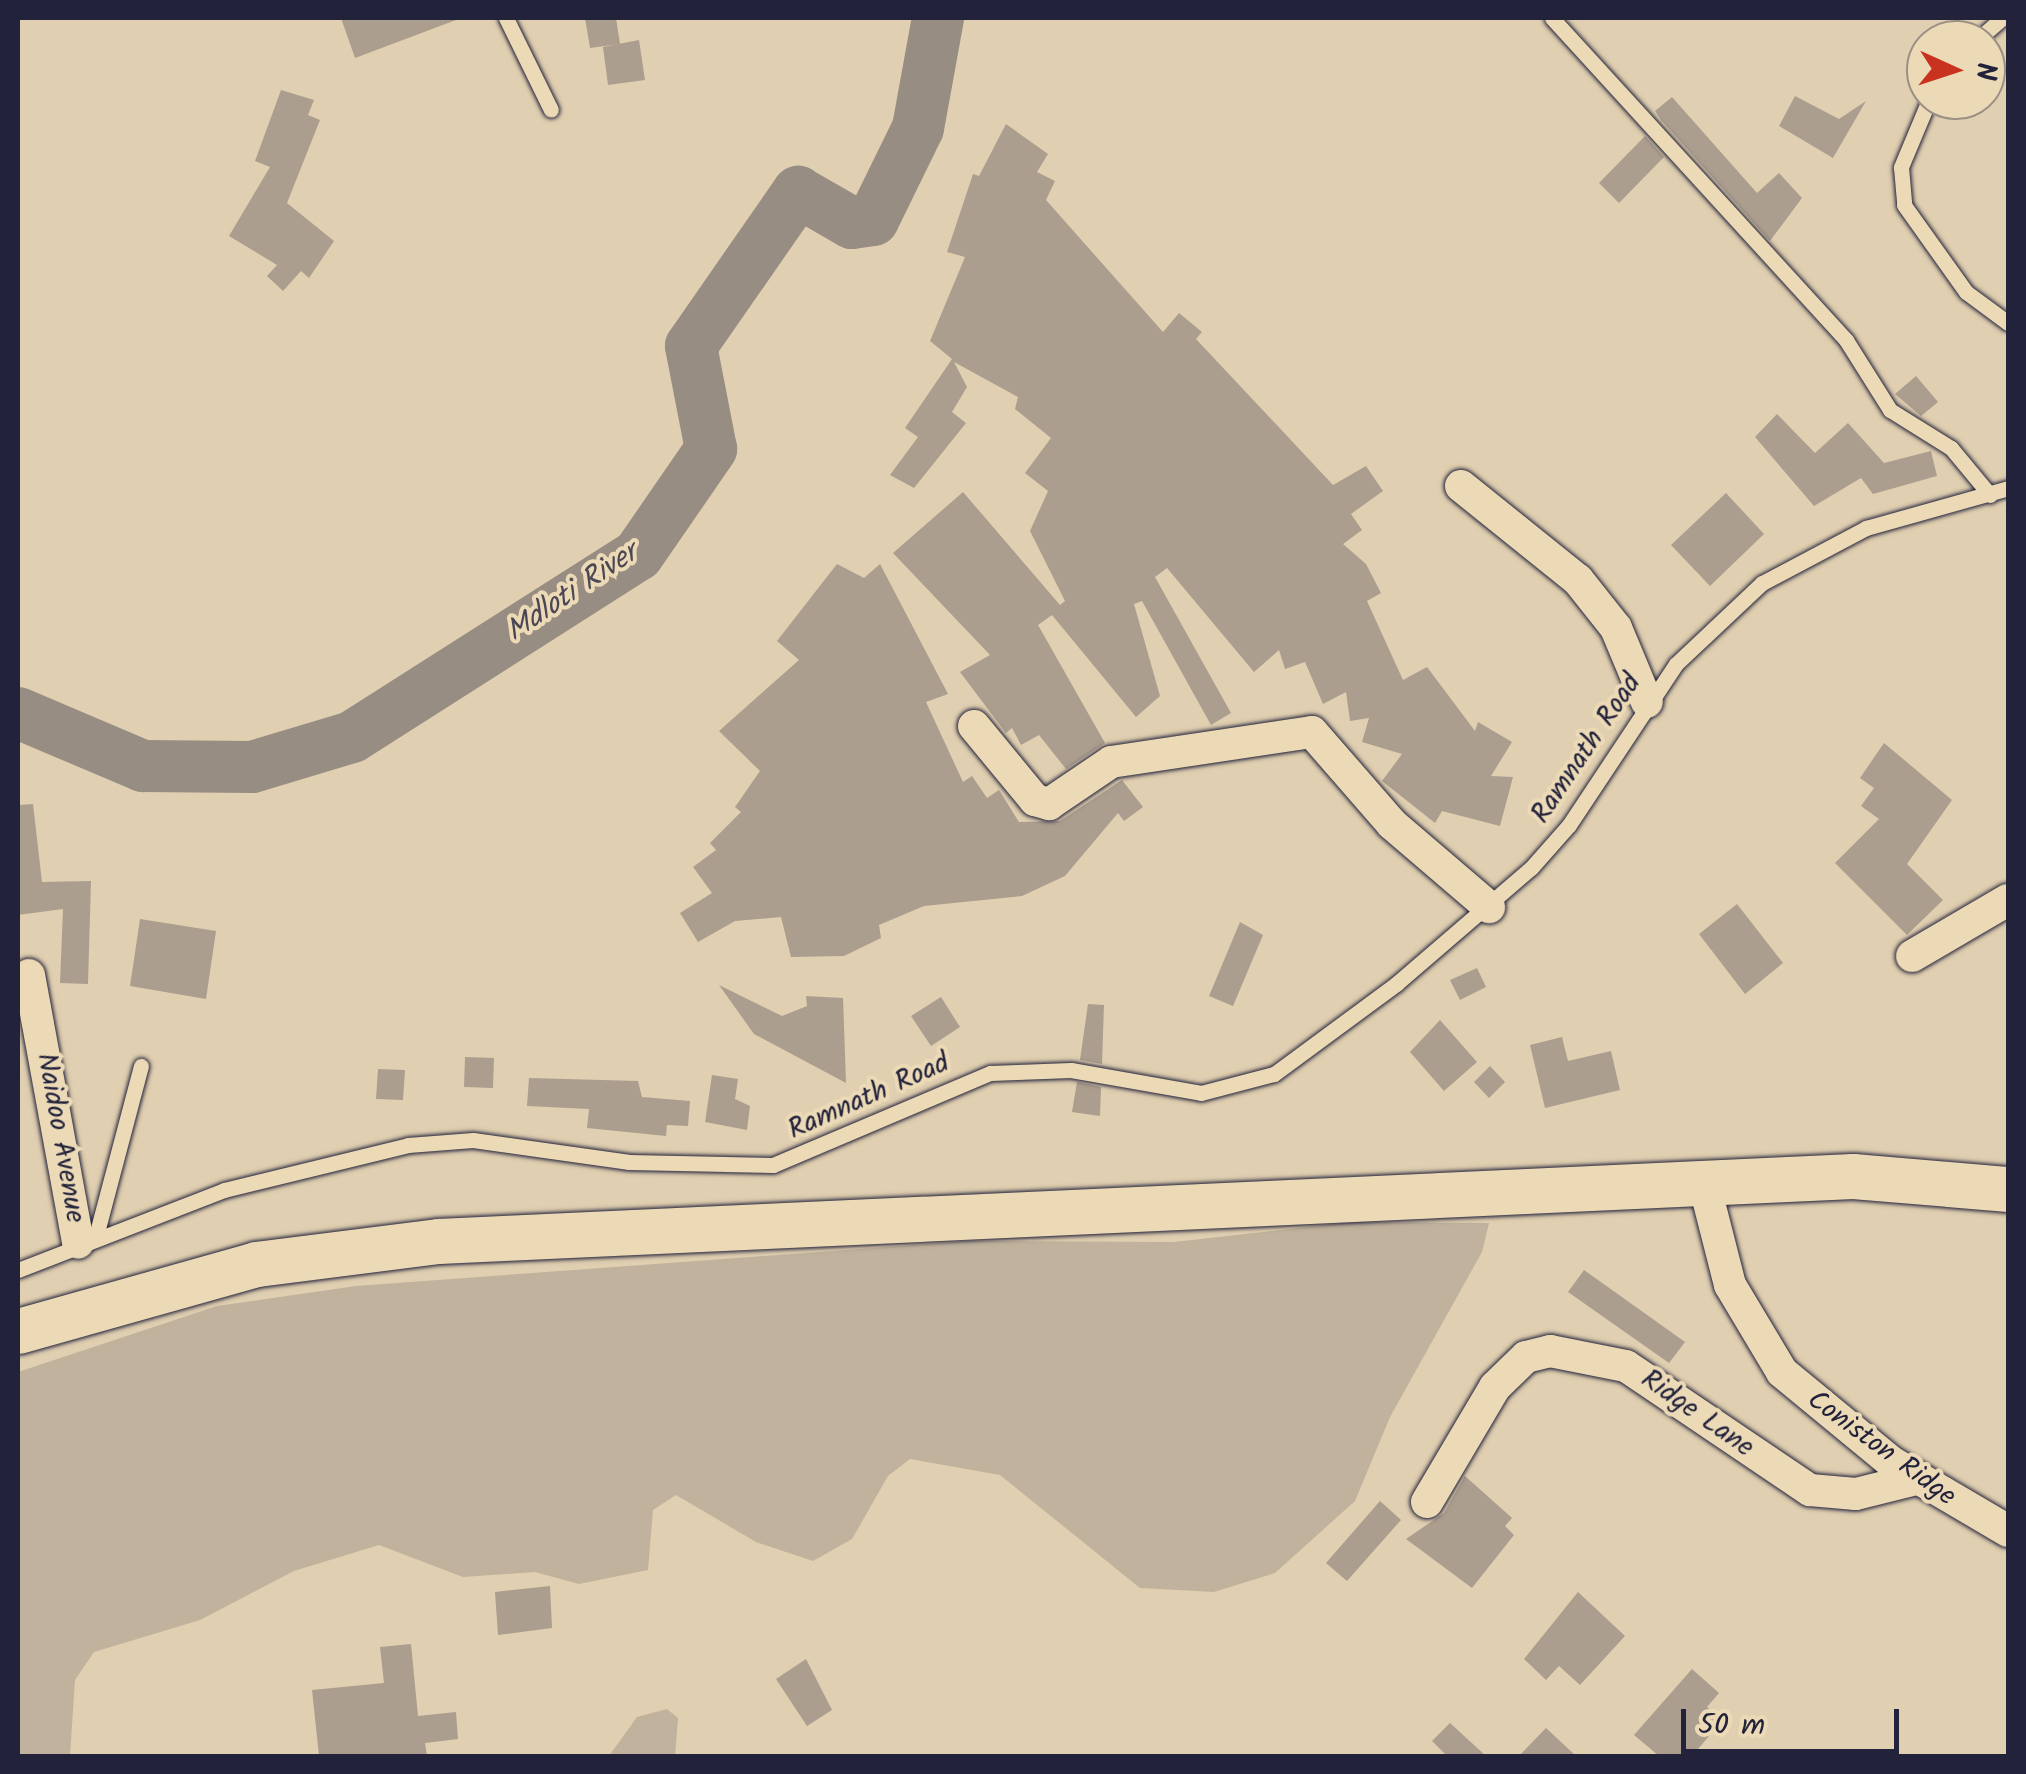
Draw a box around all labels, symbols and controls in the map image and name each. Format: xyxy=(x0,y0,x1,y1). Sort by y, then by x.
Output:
north arrow xyxy=(1906,20,2006,120)
text: N xyxy=(1962,61,2007,81)
water label: Mdloti River xyxy=(499,536,645,650)
street label: Ramnath Road xyxy=(1525,668,1649,830)
street label: Ramnath Road xyxy=(783,1046,955,1148)
street label: Naidoo Avenue xyxy=(29,1051,91,1225)
street label: Ridge Lane xyxy=(1634,1363,1760,1465)
street label: Coniston Ridge xyxy=(1800,1384,1962,1514)
scale bar xyxy=(1686,1689,1904,1751)
text: 50 m xyxy=(1698,1702,1765,1750)

